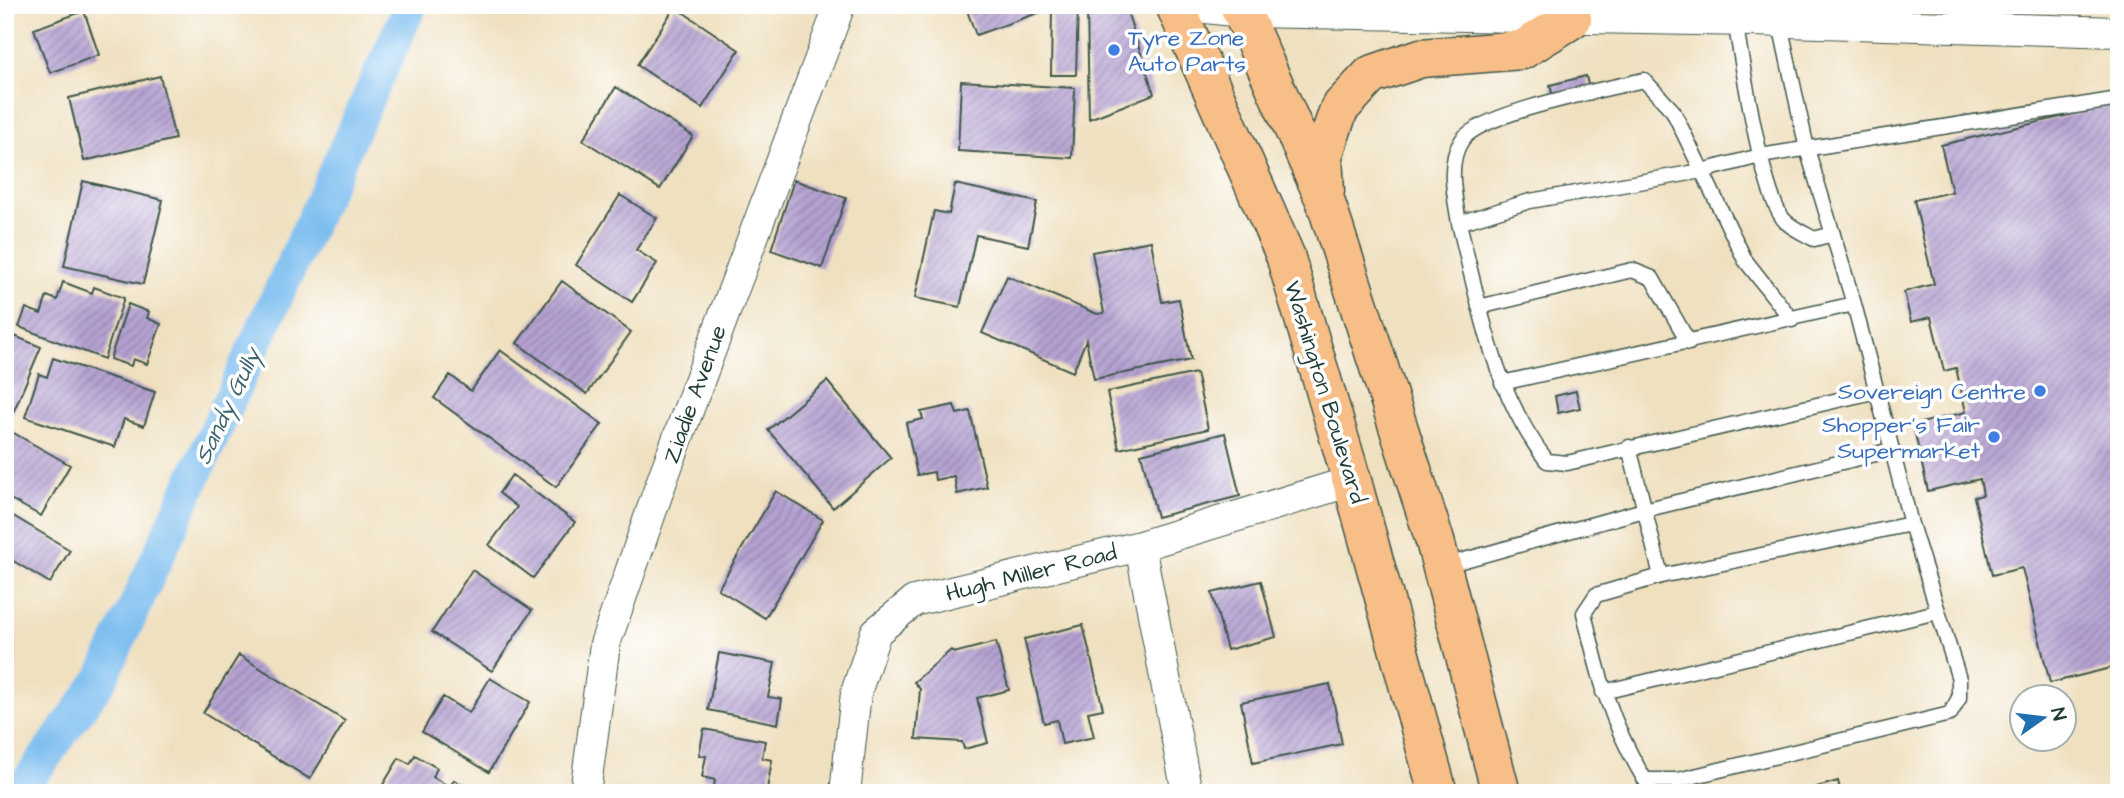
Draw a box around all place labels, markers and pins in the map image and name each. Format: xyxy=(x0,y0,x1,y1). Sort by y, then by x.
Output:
place label: Tyre Zone Auto Parts xyxy=(1128,22,1246,80)
marker: Tyre Zone Auto Parts xyxy=(1106,42,1122,58)
place label: Sovereign Centre xyxy=(1838,376,2026,409)
marker: Sovereign Centre xyxy=(2032,383,2048,399)
place label: Shopper's Fair Supermarket xyxy=(1822,409,1981,467)
marker: Shopper's Fair Supermarket xyxy=(1986,429,2002,445)

